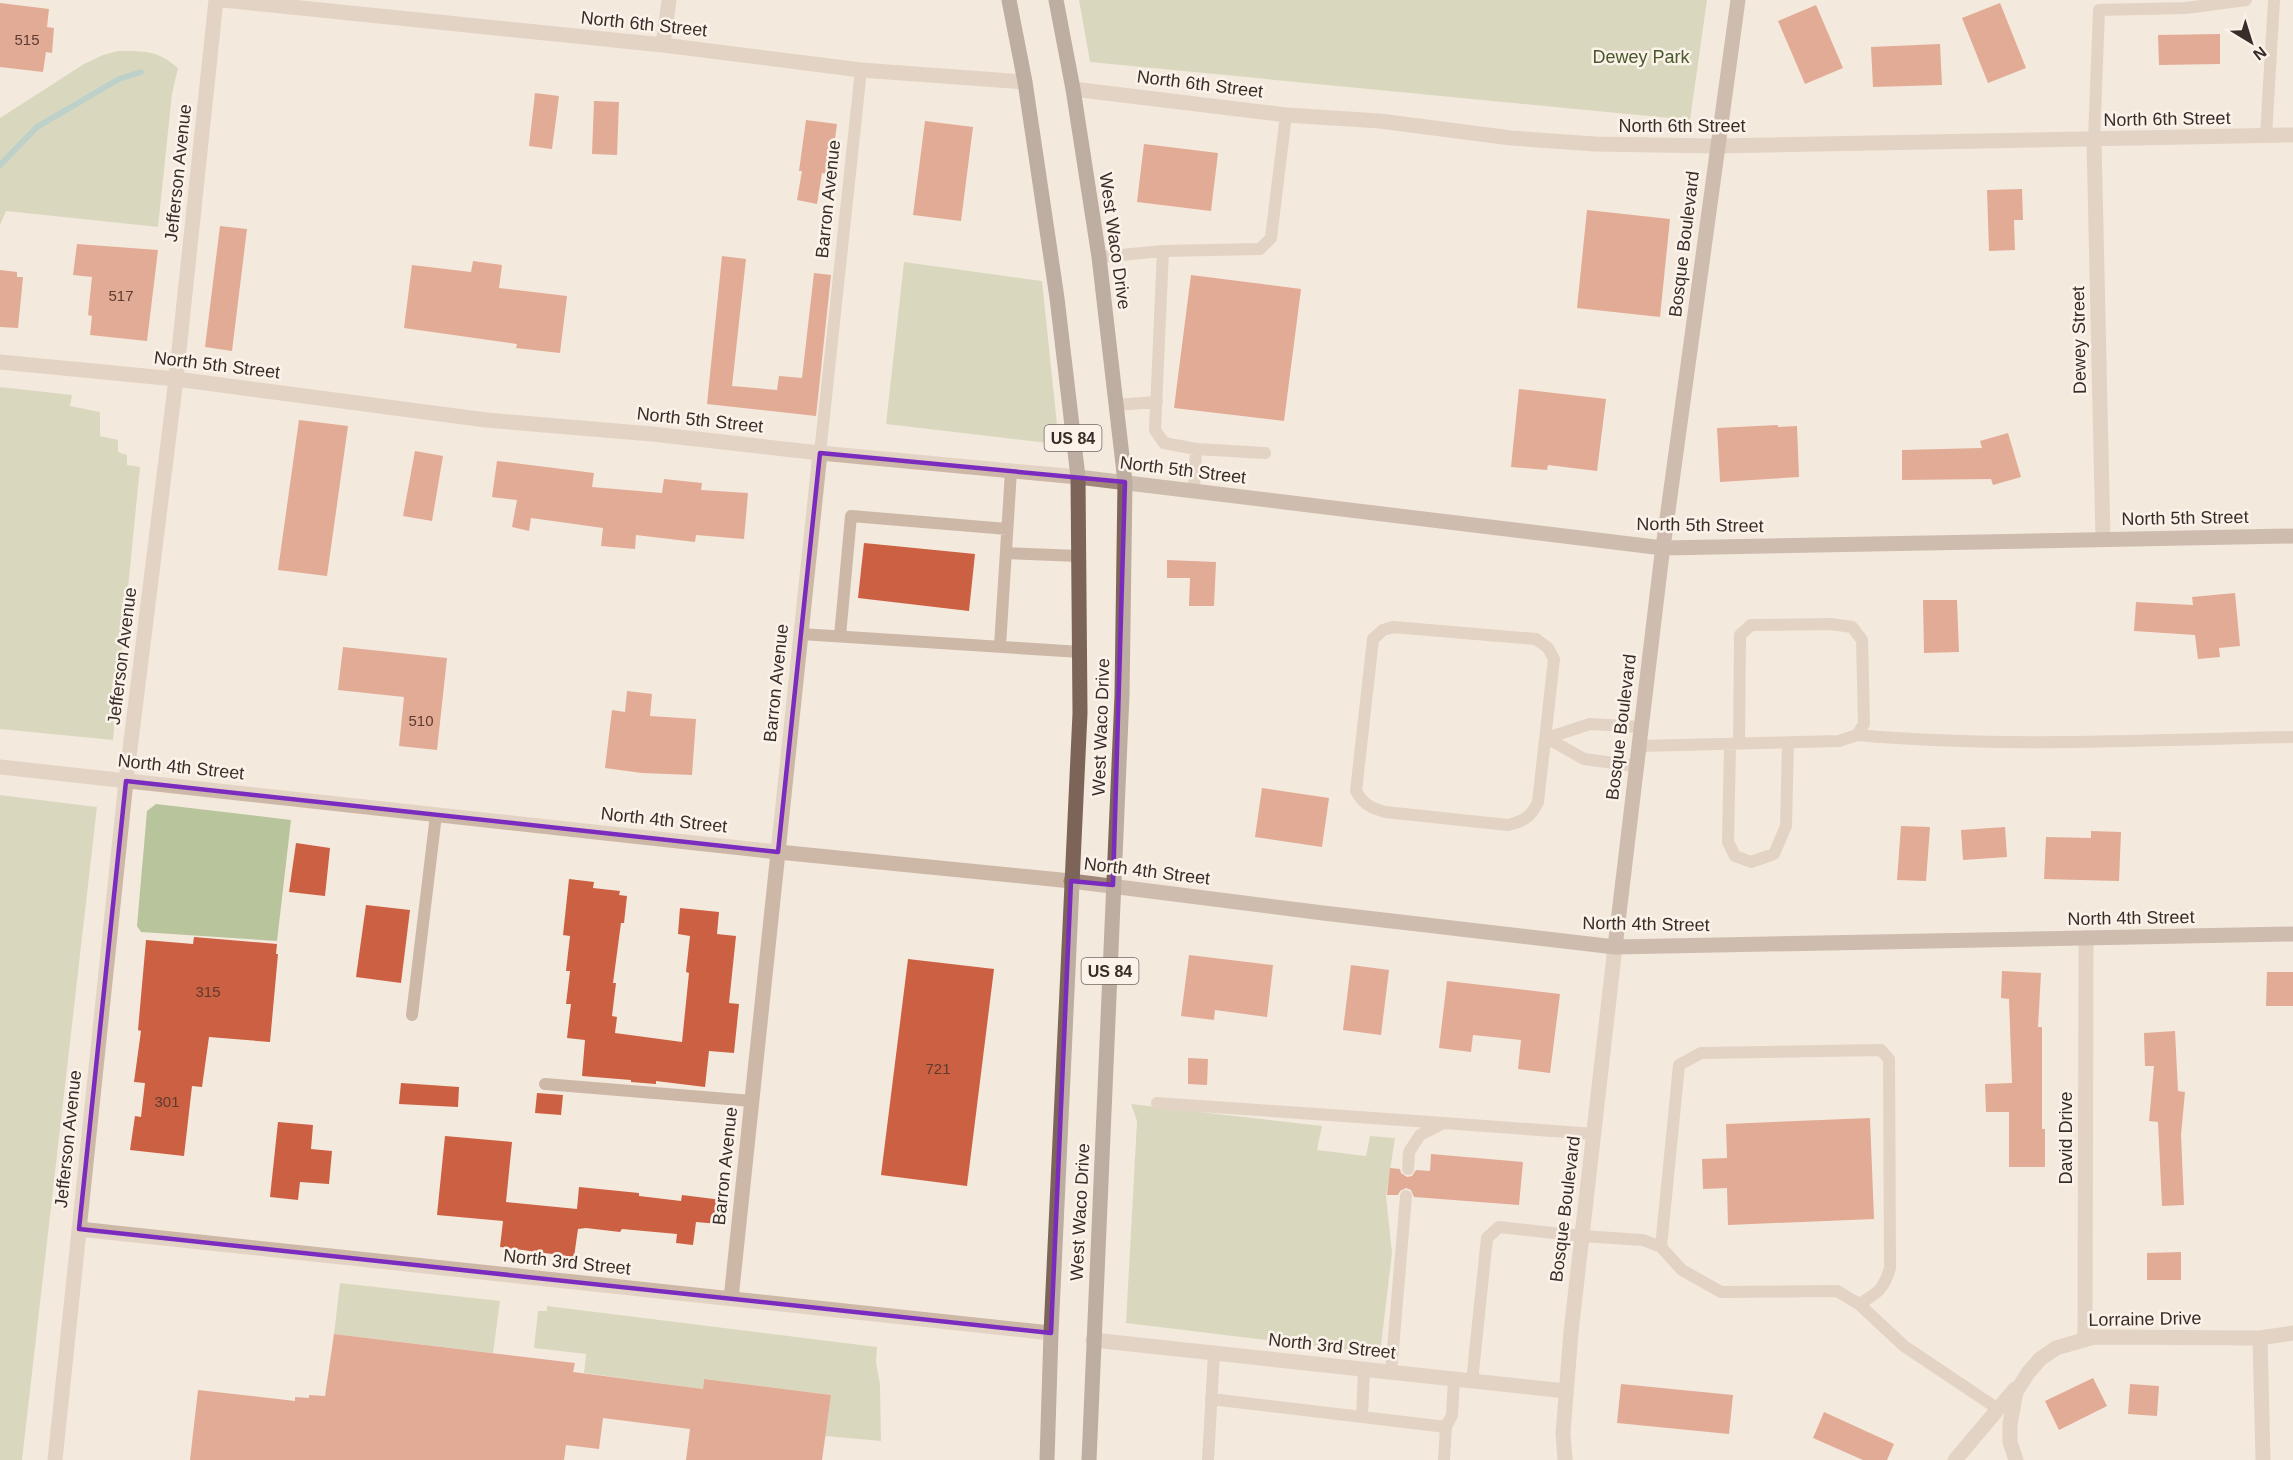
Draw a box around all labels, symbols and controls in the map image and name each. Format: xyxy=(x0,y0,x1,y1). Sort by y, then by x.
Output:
street label: North 6th Street xyxy=(580,7,708,41)
north arrow xyxy=(2221,12,2281,72)
house number: 515 xyxy=(14,31,40,48)
text: N xyxy=(2250,43,2270,64)
park label: Dewey Park xyxy=(1592,47,1691,67)
street label: North 6th Street xyxy=(1136,66,1264,102)
street label: Jefferson Avenue xyxy=(161,103,195,243)
street label: North 6th Street xyxy=(2103,108,2231,130)
street label: North 6th Street xyxy=(1618,116,1746,136)
street label: Barron Avenue xyxy=(812,139,844,259)
street label: Bosque Boulevard xyxy=(1665,170,1703,318)
street label: West Waco Drive xyxy=(1095,171,1135,311)
street label: Dewey Street xyxy=(2068,286,2090,394)
house number: 517 xyxy=(108,287,134,304)
street label: North 5th Street xyxy=(153,347,281,383)
street label: North 5th Street xyxy=(636,403,764,437)
road number: US 84 xyxy=(1044,425,1102,451)
street label: North 5th Street xyxy=(1119,452,1247,488)
street label: North 5th Street xyxy=(2121,507,2249,529)
street label: North 5th Street xyxy=(1636,514,1764,536)
street label: Jefferson Avenue xyxy=(104,586,140,726)
street label: Barron Avenue xyxy=(760,623,792,743)
street label: Bosque Boulevard xyxy=(1602,653,1640,801)
street label: West Waco Drive xyxy=(1089,658,1113,796)
house number: 510 xyxy=(408,712,434,729)
street label: North 4th Street xyxy=(117,750,245,784)
street label: North 4th Street xyxy=(600,803,728,837)
street label: North 4th Street xyxy=(1083,853,1211,889)
street label: North 4th Street xyxy=(2067,907,2195,929)
street label: North 4th Street xyxy=(1582,913,1710,935)
road number: US 84 xyxy=(1082,958,1138,984)
house number: 315 xyxy=(195,983,221,1000)
house number: 721 xyxy=(925,1060,951,1077)
street label: Jefferson Avenue xyxy=(51,1069,85,1209)
street label: David Drive xyxy=(2056,1091,2076,1185)
house number: 301 xyxy=(154,1093,180,1110)
street label: Barron Avenue xyxy=(709,1106,741,1226)
street label: Bosque Boulevard xyxy=(1546,1135,1584,1283)
street label: West Waco Drive xyxy=(1066,1143,1094,1281)
street label: North 3rd Street xyxy=(502,1245,632,1279)
street label: Lorraine Drive xyxy=(2088,1308,2202,1330)
street label: North 3rd Street xyxy=(1267,1329,1397,1363)

